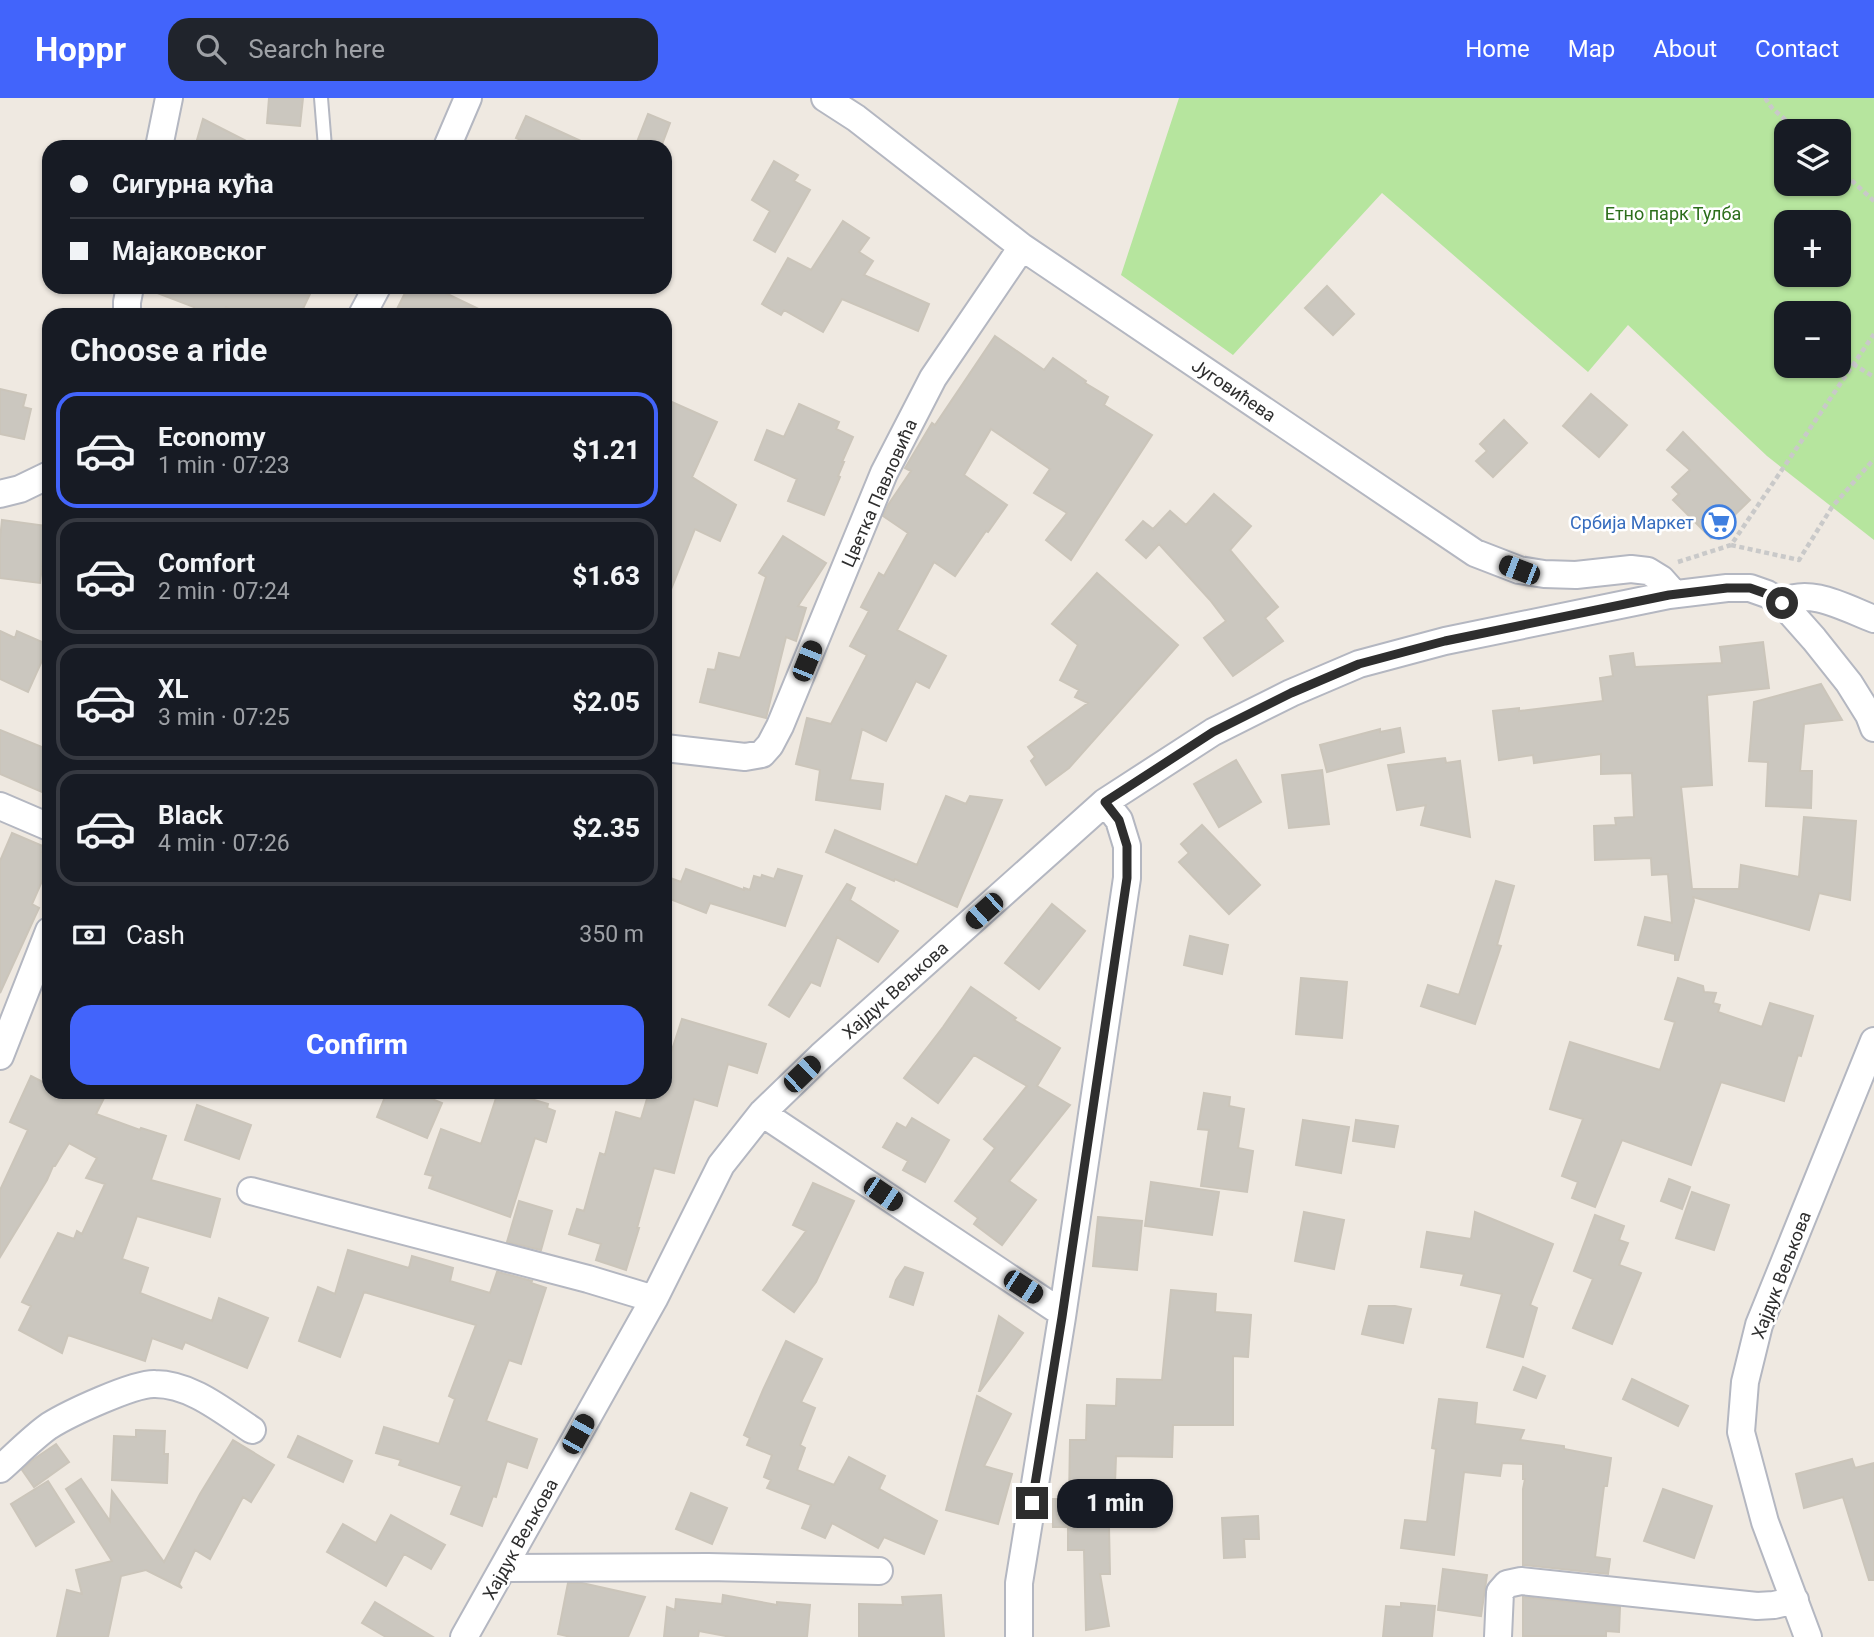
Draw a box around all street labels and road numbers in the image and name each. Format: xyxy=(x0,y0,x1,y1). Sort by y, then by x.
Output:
street label: Југовићева xyxy=(1188,354,1280,426)
street label: Цветка Павловића xyxy=(837,416,921,570)
street label: Хајдук Вељкова xyxy=(838,937,952,1043)
street label: Хајдук Вељкова xyxy=(1747,1208,1815,1342)
street label: Хајдук Вељкова xyxy=(478,1475,562,1603)

